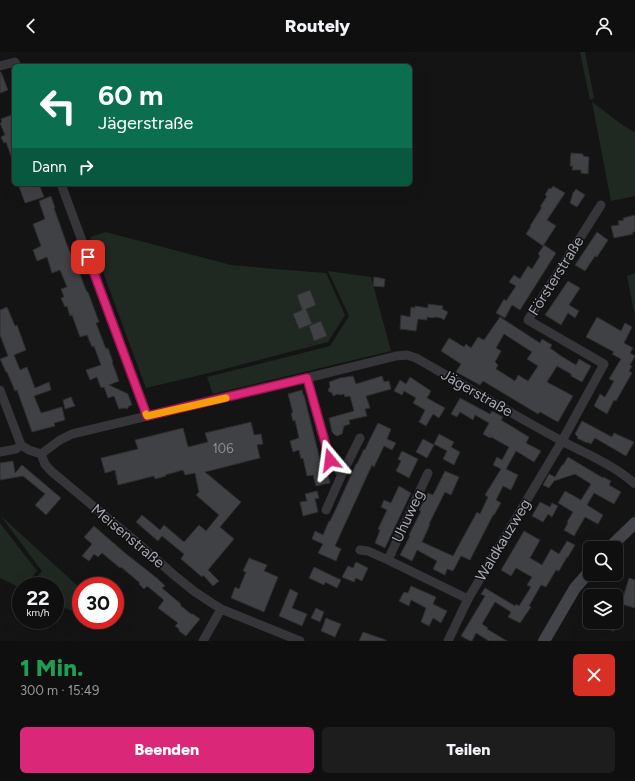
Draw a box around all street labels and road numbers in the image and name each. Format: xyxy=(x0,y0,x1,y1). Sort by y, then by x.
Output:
street label: Försterstraße xyxy=(525,233,587,319)
street label: Jägerstraße xyxy=(438,365,516,421)
street label: Uhuweg xyxy=(388,487,428,545)
street label: Waldkauzweg xyxy=(471,496,535,584)
street label: Meisenstraße xyxy=(88,500,168,572)

